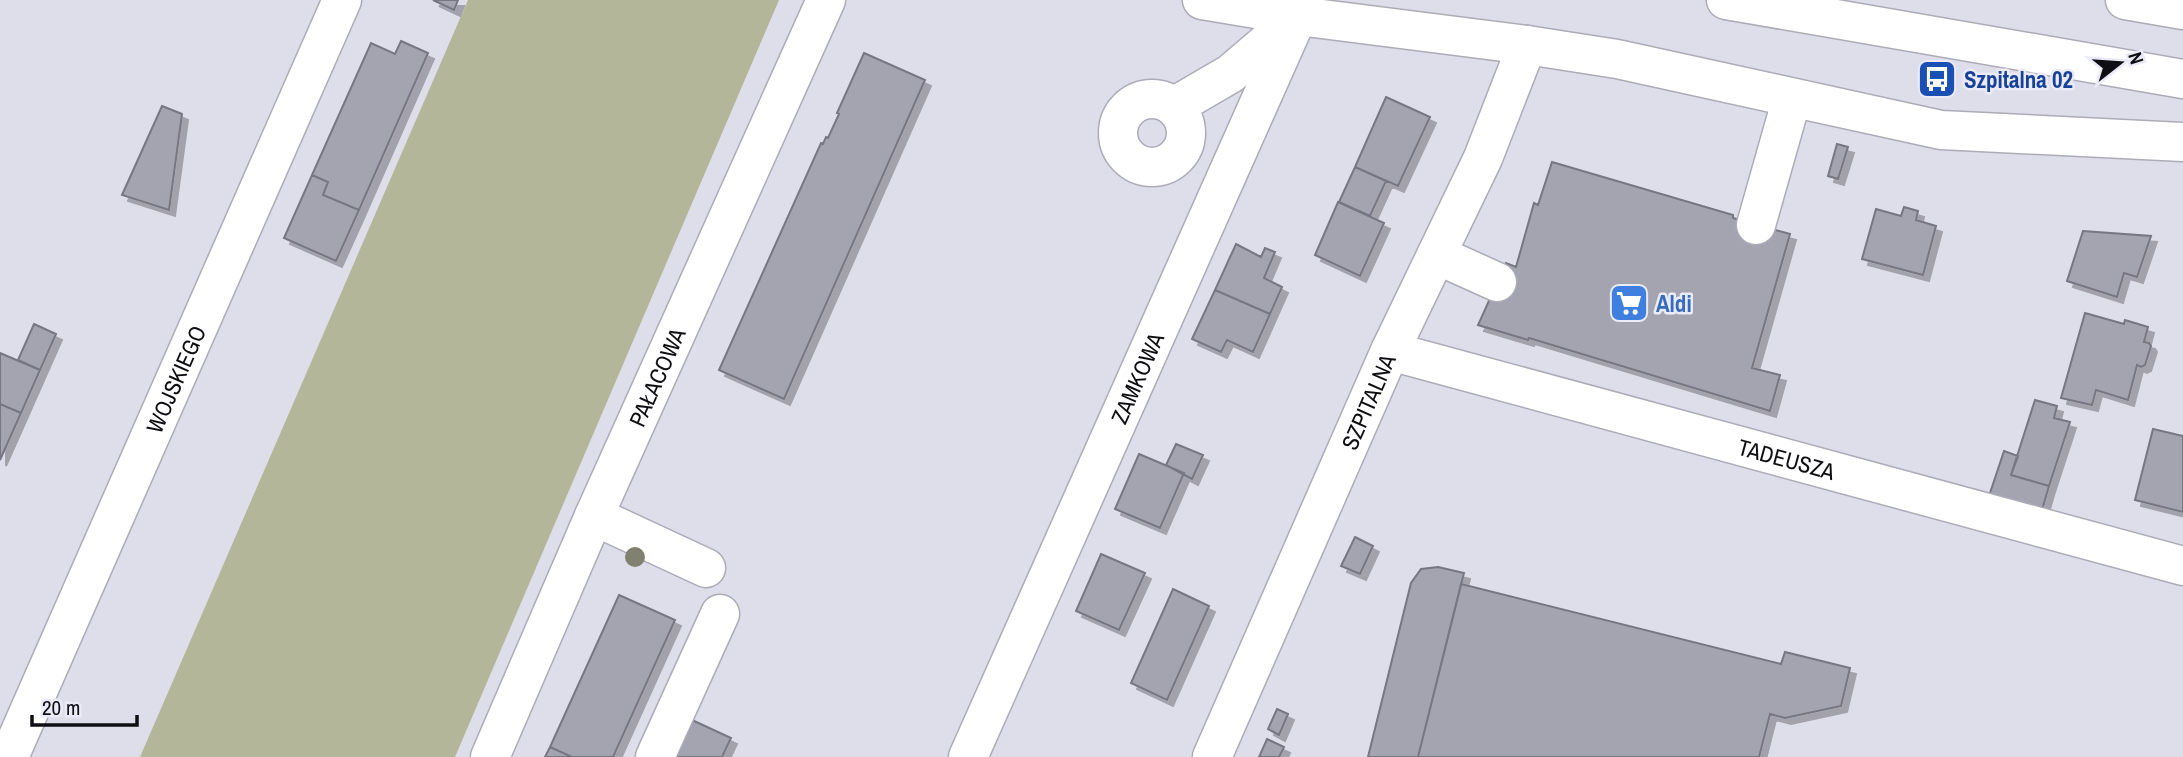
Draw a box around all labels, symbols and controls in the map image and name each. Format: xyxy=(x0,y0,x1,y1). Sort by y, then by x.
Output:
north arrow xyxy=(2085,28,2155,98)
text: N xyxy=(2122,49,2150,67)
bus stop icon: Szpitalna 02 xyxy=(1916,58,1958,100)
place label: Szpitalna 02 xyxy=(1964,64,2073,95)
supermarket icon: Aldi xyxy=(1608,282,1650,324)
place label: Aldi xyxy=(1656,288,1692,319)
street label: WOJSKIEGO xyxy=(138,320,213,438)
street label: PAŁACOWA xyxy=(621,322,692,431)
street label: ZAMKOWA xyxy=(1103,327,1171,428)
street label: SZPITALNA xyxy=(1333,349,1403,454)
street label: TADEUSZA xyxy=(1735,431,1839,487)
scale bar xyxy=(32,684,136,728)
text: 20 m xyxy=(42,693,80,722)

